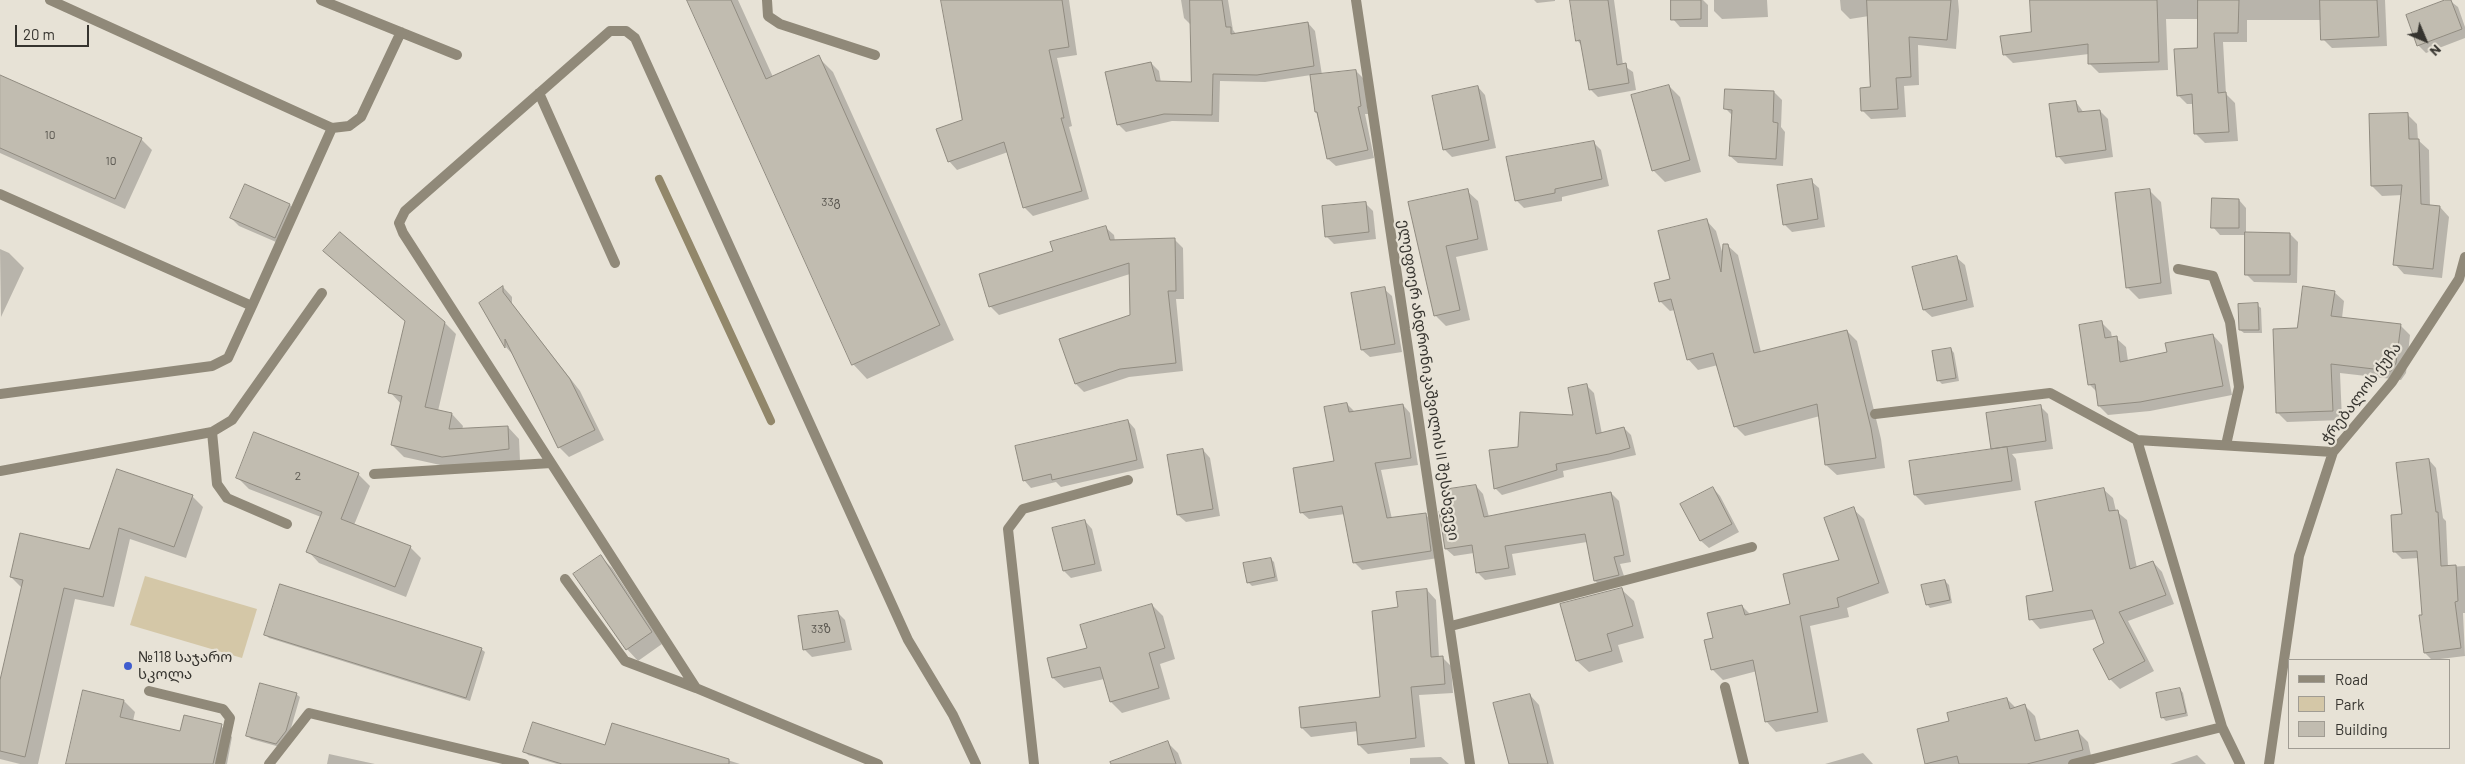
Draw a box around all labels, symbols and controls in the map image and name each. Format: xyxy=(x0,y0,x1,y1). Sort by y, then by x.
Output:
scale bar xyxy=(18,15,91,47)
north arrow xyxy=(2400,15,2450,65)
text: 20 m xyxy=(23,25,55,43)
text: N xyxy=(2427,42,2445,60)
house number: 10 xyxy=(45,128,55,142)
house number: 10 xyxy=(106,154,116,168)
house number: 33გ xyxy=(821,195,841,209)
street label: ელეფთერ ანდრონიკაშვილის II შესახვევი xyxy=(1395,218,1463,542)
street label: ჭრებალოს ქუჩა xyxy=(2317,339,2405,447)
house number: 2 xyxy=(295,469,301,483)
house number: 33ზ xyxy=(811,622,831,636)
place label: №118 საჯარო სკოლა xyxy=(138,648,232,683)
legend xyxy=(2288,659,2450,749)
marker: №118 საჯარო სკოლა xyxy=(122,660,134,672)
text: Road xyxy=(2335,670,2368,688)
text: Park xyxy=(2335,695,2364,713)
text: Building xyxy=(2335,720,2388,738)

